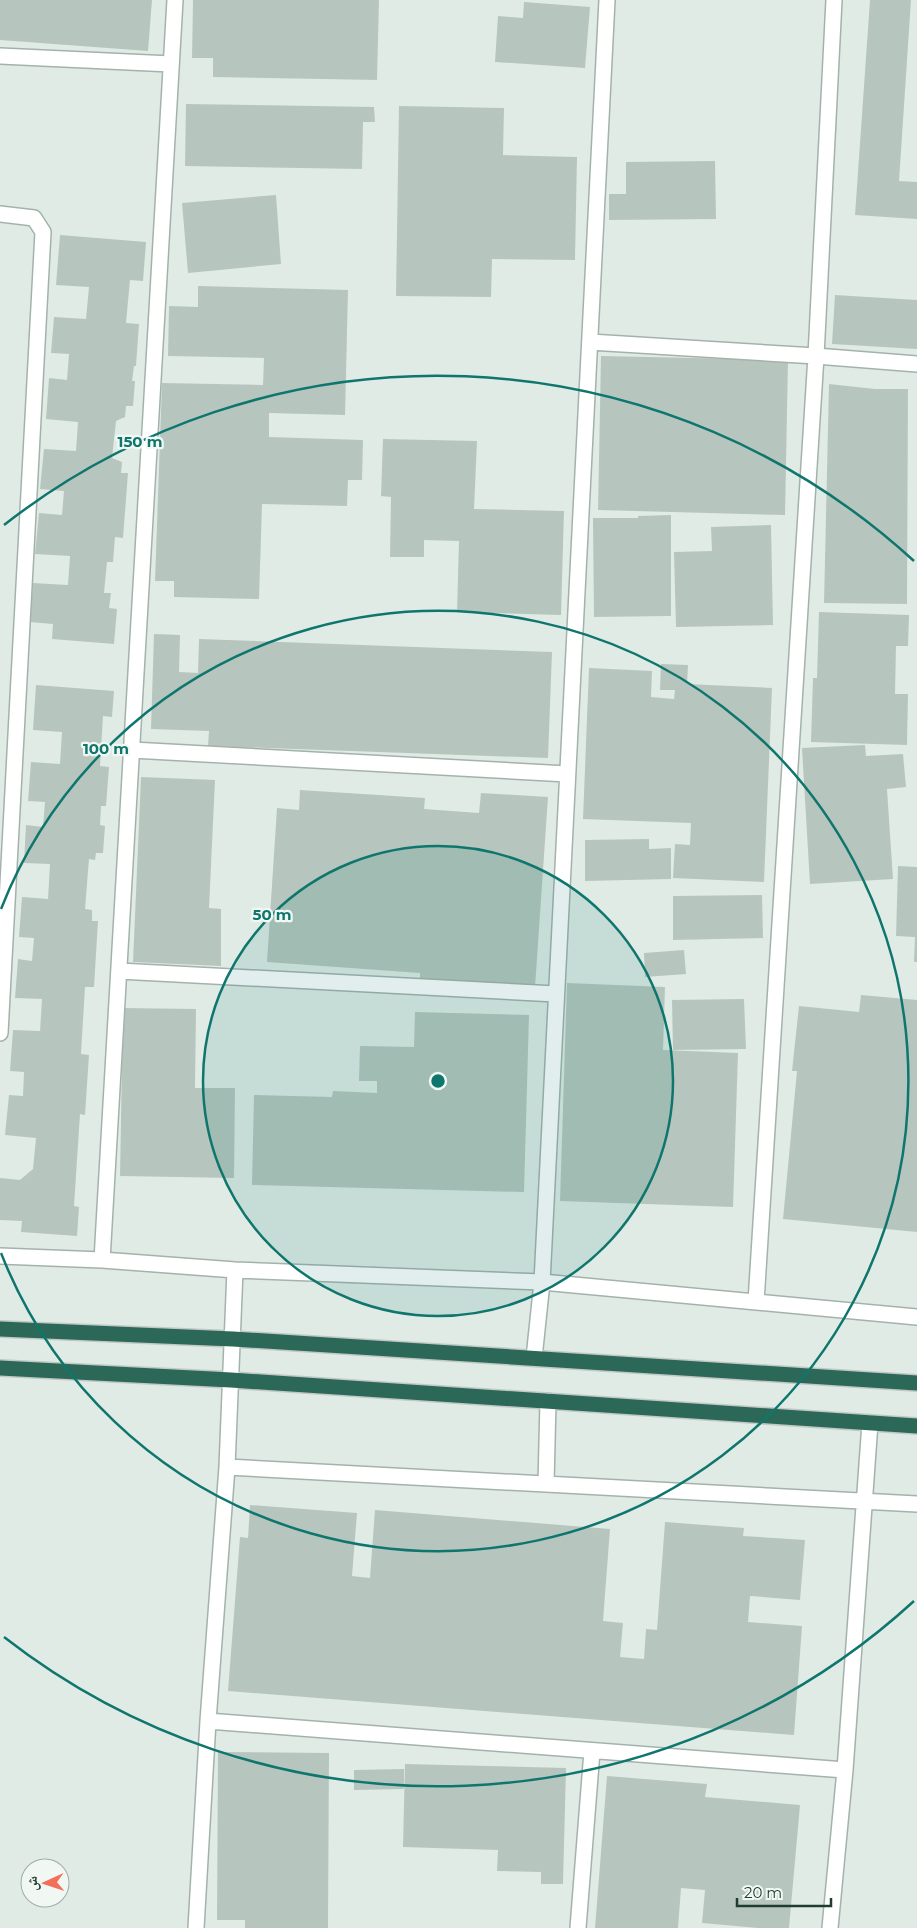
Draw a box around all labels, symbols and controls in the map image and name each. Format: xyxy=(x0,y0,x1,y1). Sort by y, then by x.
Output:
text: 150 m xyxy=(118,432,162,451)
text: 100 m xyxy=(83,739,129,758)
text: 50 m xyxy=(252,905,292,924)
centre of rings xyxy=(429,1072,447,1090)
north arrow xyxy=(20,1858,70,1908)
text: ش xyxy=(23,1876,41,1892)
scale bar xyxy=(737,1876,831,1908)
text: 20 m xyxy=(744,1883,782,1902)

